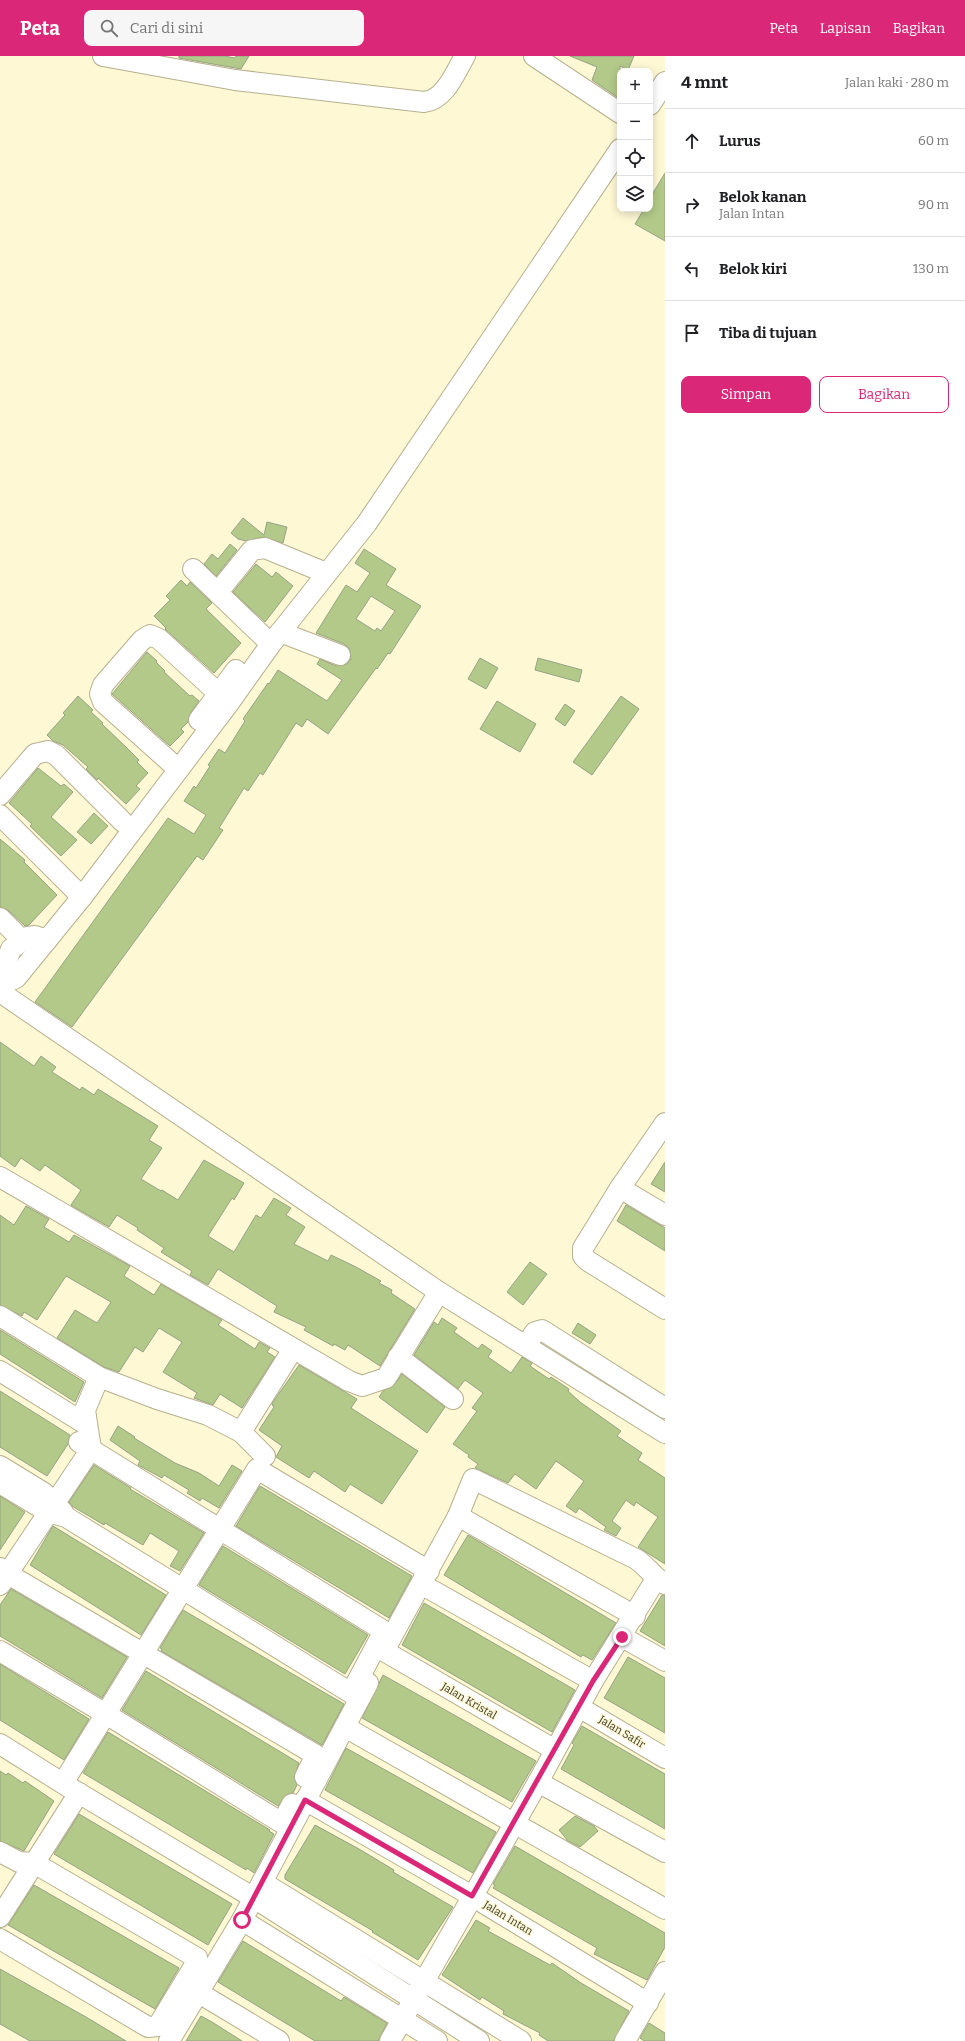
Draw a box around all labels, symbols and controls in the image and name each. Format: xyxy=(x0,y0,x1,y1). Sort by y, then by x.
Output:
search box xyxy=(84,10,364,46)
text: Peta xyxy=(20,17,60,40)
icon: search xyxy=(98,17,120,39)
text: Cari di sini xyxy=(130,19,203,37)
text: Peta xyxy=(769,20,798,37)
text: Lapisan xyxy=(820,20,871,37)
text: Bagikan xyxy=(893,20,945,37)
map controls xyxy=(617,68,653,212)
button: + xyxy=(617,68,653,104)
text: 4 mnt xyxy=(681,72,728,93)
text: Jalan kaki · 280 m xyxy=(845,75,949,90)
button: − xyxy=(617,104,653,140)
icon: ahead xyxy=(681,130,703,152)
text: Lurus xyxy=(719,132,761,150)
text: 60 m xyxy=(918,133,949,148)
button: locate xyxy=(617,140,653,176)
button: layers xyxy=(617,176,653,212)
text: Belok kanan xyxy=(719,188,807,206)
icon: right xyxy=(681,194,703,216)
text: 90 m xyxy=(918,197,949,212)
text: Jalan Intan xyxy=(719,206,784,221)
icon: left xyxy=(681,258,703,280)
text: Belok kiri xyxy=(719,260,787,278)
text: 130 m xyxy=(913,261,949,276)
icon: arrive xyxy=(681,322,703,344)
text: Tiba di tujuan xyxy=(719,324,817,342)
button: Simpan xyxy=(681,376,811,413)
button: Bagikan xyxy=(819,376,949,413)
route end xyxy=(613,1628,631,1646)
street label: Jalan Kristal xyxy=(438,1679,499,1722)
street label: Jalan Safir xyxy=(595,1713,648,1751)
street label: Jalan Intan xyxy=(480,1898,535,1938)
route start xyxy=(233,1911,251,1929)

